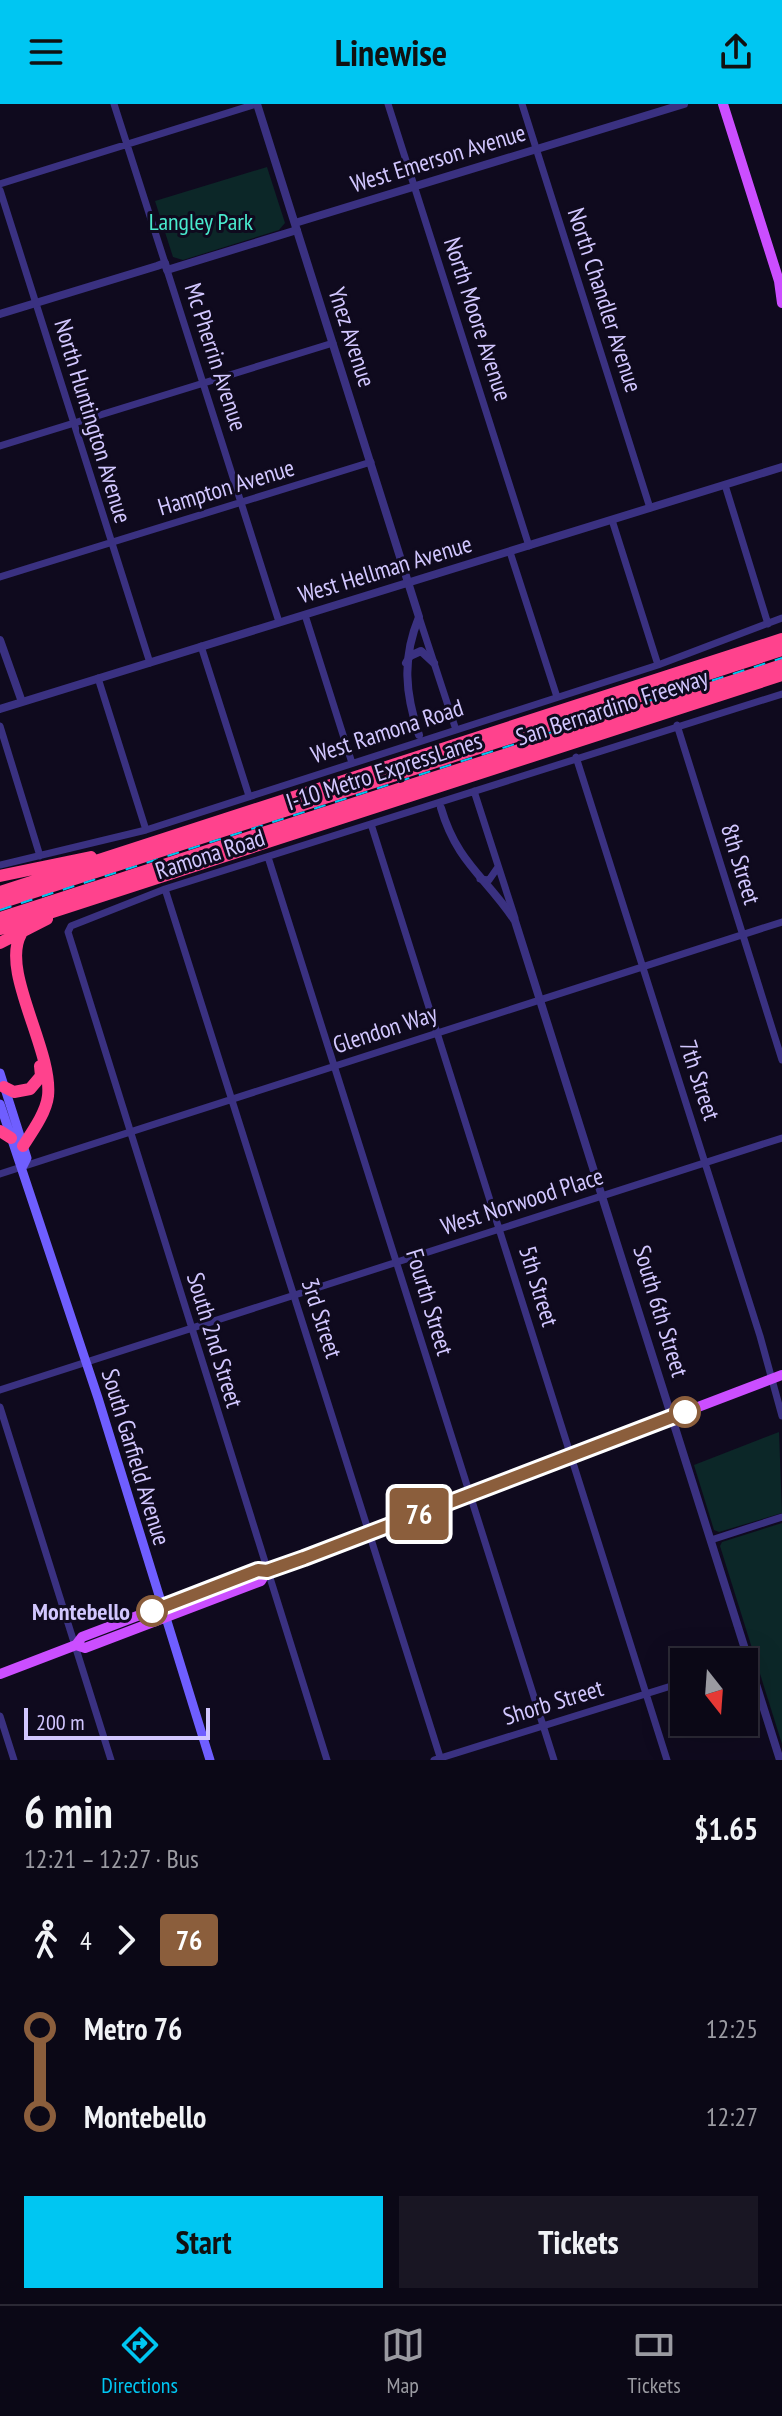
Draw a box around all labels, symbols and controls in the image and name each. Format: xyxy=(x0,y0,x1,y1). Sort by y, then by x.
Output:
text: Linewise xyxy=(335,29,447,76)
icon: menu xyxy=(24,30,68,74)
icon: share xyxy=(714,30,758,74)
street label: West Emerson Avenue xyxy=(347,117,529,199)
street label: North Chandler Avenue xyxy=(561,204,649,396)
park label: Langley Park xyxy=(149,206,254,237)
street label: North Moore Avenue xyxy=(437,233,519,405)
street label: Mc Pherrin Avenue xyxy=(177,279,255,435)
street label: Ynez Avenue xyxy=(321,283,383,391)
street label: North Huntington Avenue xyxy=(47,315,139,527)
street label: Hampton Avenue xyxy=(154,452,298,522)
street label: West Hellman Avenue xyxy=(294,528,476,610)
street label: San Bernardino Freeway xyxy=(512,661,712,753)
street label: West Ramona Road xyxy=(307,692,467,770)
street label: I-10 Metro ExpressLanes xyxy=(282,725,486,817)
street label: 8th Street xyxy=(714,820,768,908)
street label: Ramona Road xyxy=(151,822,269,886)
street label: Glendon Way xyxy=(329,998,441,1060)
street label: 7th Street xyxy=(673,1036,728,1124)
street label: West Norwood Place xyxy=(437,1160,607,1242)
street label: South 6th Street xyxy=(626,1241,696,1381)
street label: 5th Street xyxy=(512,1242,566,1330)
street label: Fourth Street xyxy=(399,1245,461,1359)
street label: South 2nd Street xyxy=(180,1269,250,1412)
street label: 3rd Street xyxy=(295,1274,350,1362)
street label: South Garfield Avenue xyxy=(94,1365,178,1549)
unlabelled marker xyxy=(670,1397,700,1427)
line badge: 76 xyxy=(383,1488,455,1540)
text: 76 xyxy=(406,1495,432,1532)
place label: Montebello xyxy=(32,1596,130,1627)
marker: Montebello xyxy=(137,1596,167,1626)
north arrow xyxy=(670,1648,758,1736)
map controls xyxy=(670,1648,758,1736)
street label: Shorb Street xyxy=(499,1672,607,1732)
scale bar xyxy=(24,1704,210,1740)
text: 200 m xyxy=(36,1708,85,1736)
text: 6 min xyxy=(24,1783,113,1840)
text: $1.65 xyxy=(694,1809,758,1848)
text: 12:21 – 12:27 · Bus xyxy=(24,1842,199,1875)
icon: walk xyxy=(24,1918,68,1962)
icon: forward xyxy=(104,1918,148,1962)
text: 76 xyxy=(176,1921,202,1958)
text: 4 xyxy=(80,1924,92,1957)
text: Metro 76 xyxy=(84,2009,182,2048)
text: 12:25 xyxy=(706,2012,758,2045)
text: Montebello xyxy=(84,2097,206,2136)
text: 12:27 xyxy=(706,2100,758,2133)
button: Start xyxy=(24,2196,383,2288)
button: Tickets xyxy=(399,2196,758,2288)
tab: Directions xyxy=(101,2323,178,2399)
tab: Map xyxy=(381,2323,425,2399)
tab: Tickets xyxy=(627,2323,681,2399)

